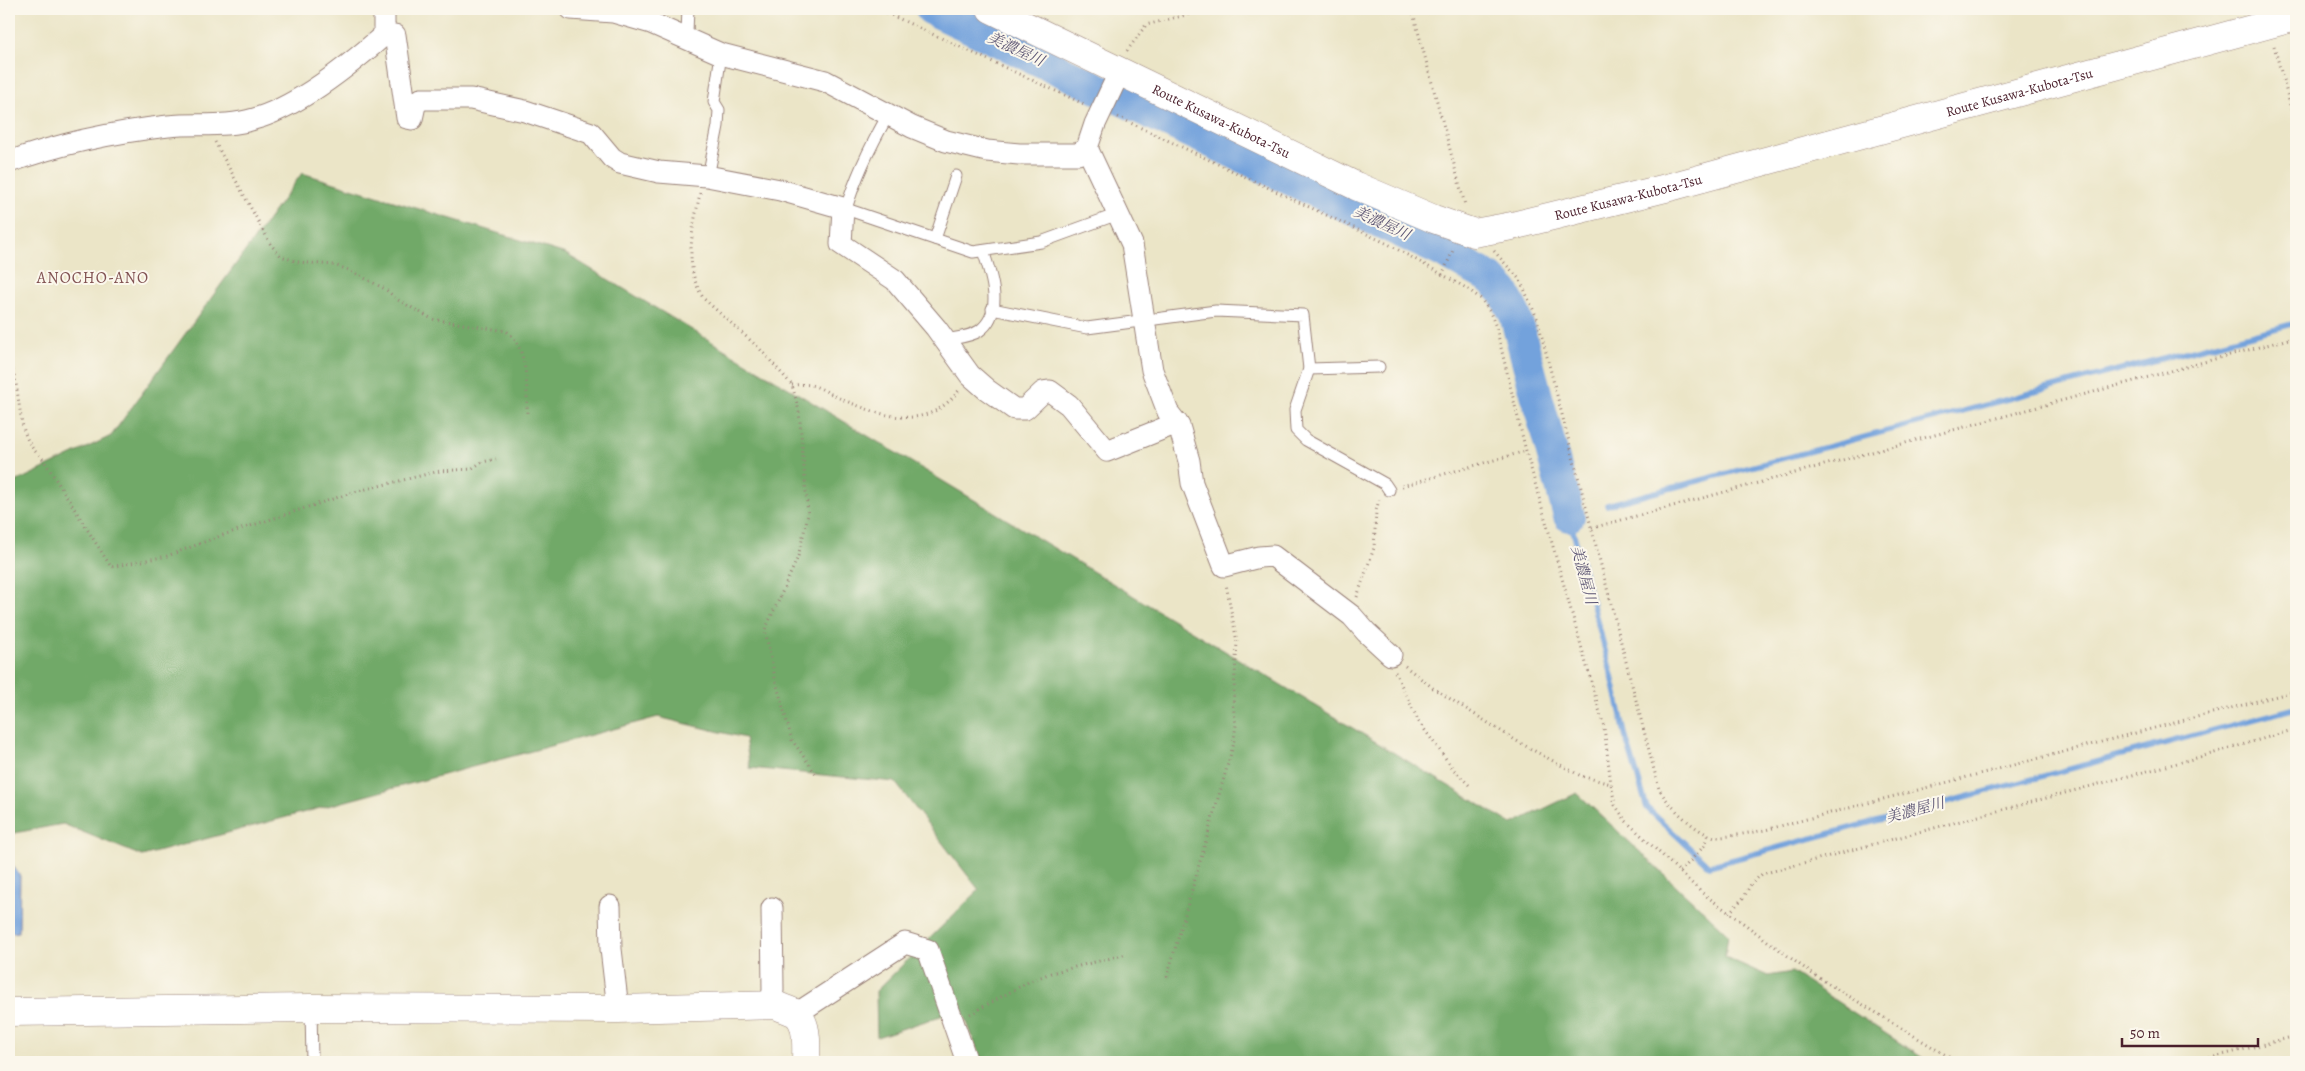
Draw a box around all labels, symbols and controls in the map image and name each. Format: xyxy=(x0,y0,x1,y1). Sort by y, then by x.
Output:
water label: 美濃屋川 xyxy=(985,27,1049,72)
street label: Route Kusawa-Kubota-Tsu xyxy=(1944,63,2095,121)
street label: Route Kusawa-Kubota-Tsu xyxy=(1149,79,1294,162)
street label: Route Kusawa-Kubota-Tsu xyxy=(1552,169,1704,225)
water label: 美濃屋川 xyxy=(1351,201,1415,246)
district label: ANOCHO-ANO xyxy=(36,267,149,289)
water label: 美濃屋川 xyxy=(1567,543,1602,608)
water label: 美濃屋川 xyxy=(1883,792,1948,827)
scale bar xyxy=(2122,1016,2259,1048)
text: 50 m xyxy=(2130,1023,2160,1043)

